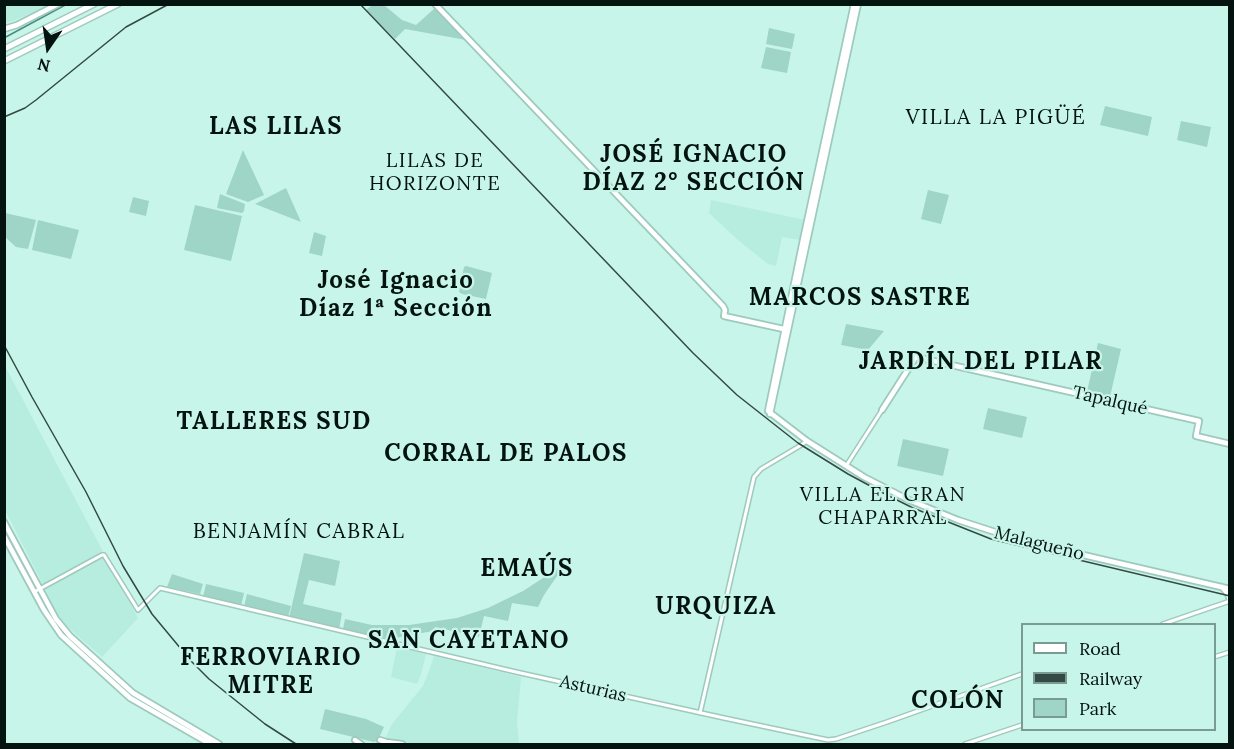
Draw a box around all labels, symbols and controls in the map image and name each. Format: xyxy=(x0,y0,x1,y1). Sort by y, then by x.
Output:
north arrow xyxy=(18,18,78,78)
text: N xyxy=(36,54,52,77)
district label: VILLA LA PIGÜÉ xyxy=(906,105,1086,131)
district label: LAS LILAS xyxy=(209,113,343,141)
district label: JOSÉ IGNACIO DÍAZ 2° SECCIÓN xyxy=(583,141,805,197)
district label: LILAS DE HORIZONTE xyxy=(369,149,501,196)
district label: José Ignacio Díaz 1ª Sección xyxy=(310,267,482,323)
district label: MARCOS SASTRE xyxy=(749,284,971,312)
district label: JARDÍN DEL PILAR xyxy=(859,348,1103,376)
street label: Tapalqué xyxy=(1070,382,1150,420)
district label: TALLERES SUD xyxy=(176,408,372,436)
district label: CORRAL DE PALOS xyxy=(384,440,628,468)
district label: VILLA EL GRAN CHAPARRAL xyxy=(800,483,966,530)
district label: BENJAMÍN CABRAL xyxy=(193,519,405,545)
street label: Malagueño xyxy=(992,522,1086,566)
district label: EMAÚS xyxy=(480,555,574,583)
district label: URQUIZA xyxy=(655,593,777,621)
legend xyxy=(1021,623,1216,731)
district label: SAN CAYETANO xyxy=(368,627,570,655)
text: Road xyxy=(1079,637,1121,660)
district label: FERROVIARIO MITRE xyxy=(180,644,362,700)
text: Railway xyxy=(1079,667,1142,690)
street label: Asturias xyxy=(558,671,628,707)
district label: COLÓN xyxy=(911,687,1005,715)
text: Park xyxy=(1079,697,1116,720)

